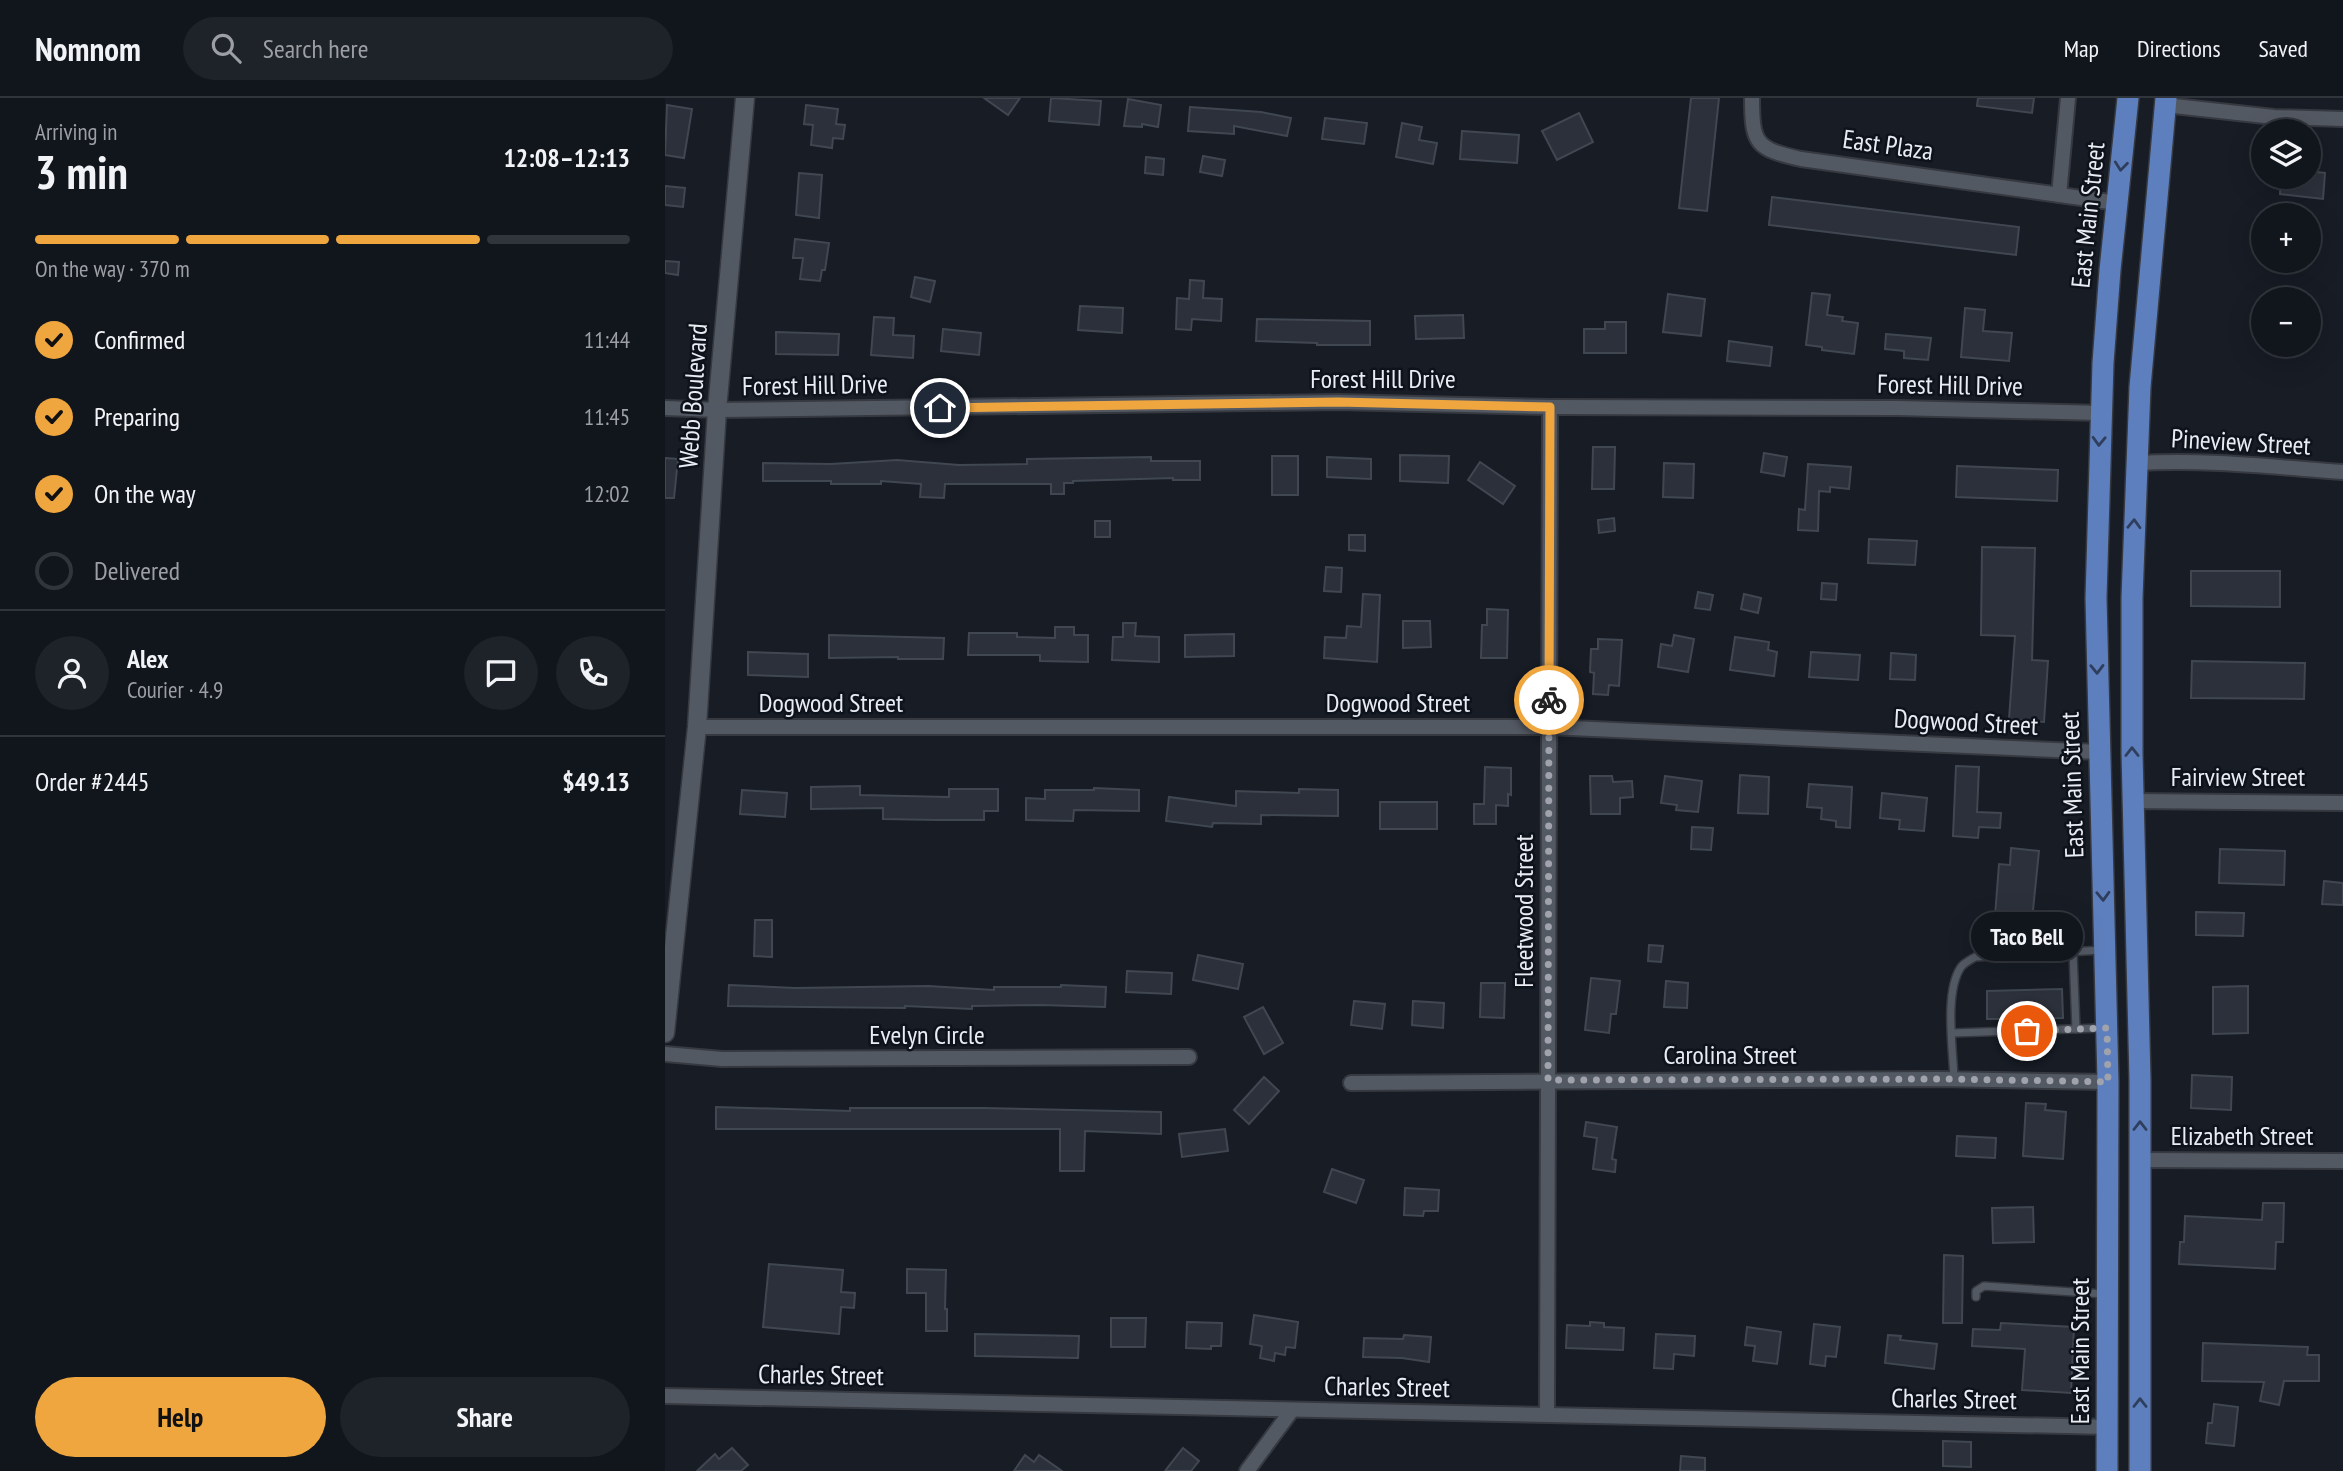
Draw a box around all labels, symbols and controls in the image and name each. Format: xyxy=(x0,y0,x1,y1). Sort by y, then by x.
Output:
search box xyxy=(183,17,673,80)
text: Nomnom xyxy=(35,27,141,70)
icon: search xyxy=(207,29,245,67)
text: Search here xyxy=(263,32,368,65)
text: Map xyxy=(2064,33,2099,64)
text: Directions xyxy=(2137,33,2221,64)
text: Saved xyxy=(2259,33,2308,64)
text: Arriving in xyxy=(35,117,117,146)
map controls xyxy=(2251,119,2321,357)
button: layers xyxy=(2251,119,2321,189)
street label: East Plaza xyxy=(1841,122,1935,167)
street label: East Main Street xyxy=(2063,140,2112,289)
text: 12:08–12:13 xyxy=(503,141,630,174)
text: 3 min xyxy=(35,142,128,202)
one-way arrow xyxy=(2114,161,2129,172)
button: + xyxy=(2251,203,2321,273)
text: On the way · 370 m xyxy=(35,254,190,283)
button: − xyxy=(2251,287,2321,357)
icon: check xyxy=(35,321,73,359)
street label: Webb Boulevard xyxy=(671,322,714,470)
text: Confirmed xyxy=(94,323,185,356)
text: 11:44 xyxy=(584,325,630,354)
street label: Forest Hill Drive xyxy=(1310,362,1456,395)
street label: Forest Hill Drive xyxy=(742,367,888,402)
street label: Forest Hill Drive xyxy=(1877,367,2023,402)
pin xyxy=(910,378,970,438)
icon: home xyxy=(921,389,959,427)
icon: check xyxy=(35,398,73,436)
text: Preparing xyxy=(94,400,180,433)
text: 11:45 xyxy=(584,402,630,431)
street label: Pineview Street xyxy=(2170,421,2312,462)
one-way arrow xyxy=(2092,436,2107,447)
icon: check xyxy=(35,475,73,513)
text: On the way xyxy=(94,477,196,510)
text: 12:02 xyxy=(584,479,630,508)
one-way arrow xyxy=(2126,519,2141,530)
text: Delivered xyxy=(94,554,180,587)
button: person xyxy=(35,636,109,710)
button: chat xyxy=(464,636,538,710)
button: phone xyxy=(556,636,630,710)
text: Alex xyxy=(127,642,168,675)
one-way arrow xyxy=(2090,664,2105,675)
courier xyxy=(1514,665,1584,735)
text: Courier · 4.9 xyxy=(127,675,223,704)
icon: bike xyxy=(1530,681,1568,719)
street label: Dogwood Street xyxy=(759,686,903,719)
street label: Dogwood Street xyxy=(1326,686,1470,719)
street label: Dogwood Street xyxy=(1893,701,2039,742)
street label: East Main Street xyxy=(2052,711,2091,859)
one-way arrow xyxy=(2124,746,2140,757)
street label: Fairview Street xyxy=(2171,760,2305,793)
text: Order #2445 xyxy=(35,765,150,798)
text: $49.13 xyxy=(562,765,630,798)
street label: Fleetwood Street xyxy=(1507,834,1540,988)
one-way arrow xyxy=(2096,891,2111,902)
callout: Taco Bell xyxy=(1971,912,2083,961)
text: Taco Bell xyxy=(1990,922,2064,951)
pin xyxy=(1997,1001,2057,1061)
icon: bag xyxy=(2008,1012,2046,1050)
street label: Evelyn Circle xyxy=(869,1018,985,1051)
street label: Carolina Street xyxy=(1663,1038,1797,1071)
street label: Elizabeth Street xyxy=(2171,1119,2313,1152)
one-way arrow xyxy=(2132,1121,2148,1131)
street label: East Main Street xyxy=(2063,1278,2096,1424)
street label: Charles Street xyxy=(758,1357,884,1392)
street label: Charles Street xyxy=(1324,1369,1450,1404)
button: Help xyxy=(35,1377,326,1457)
button: Share xyxy=(340,1377,630,1457)
street label: Charles Street xyxy=(1891,1381,2017,1416)
one-way arrow xyxy=(2132,1397,2148,1408)

